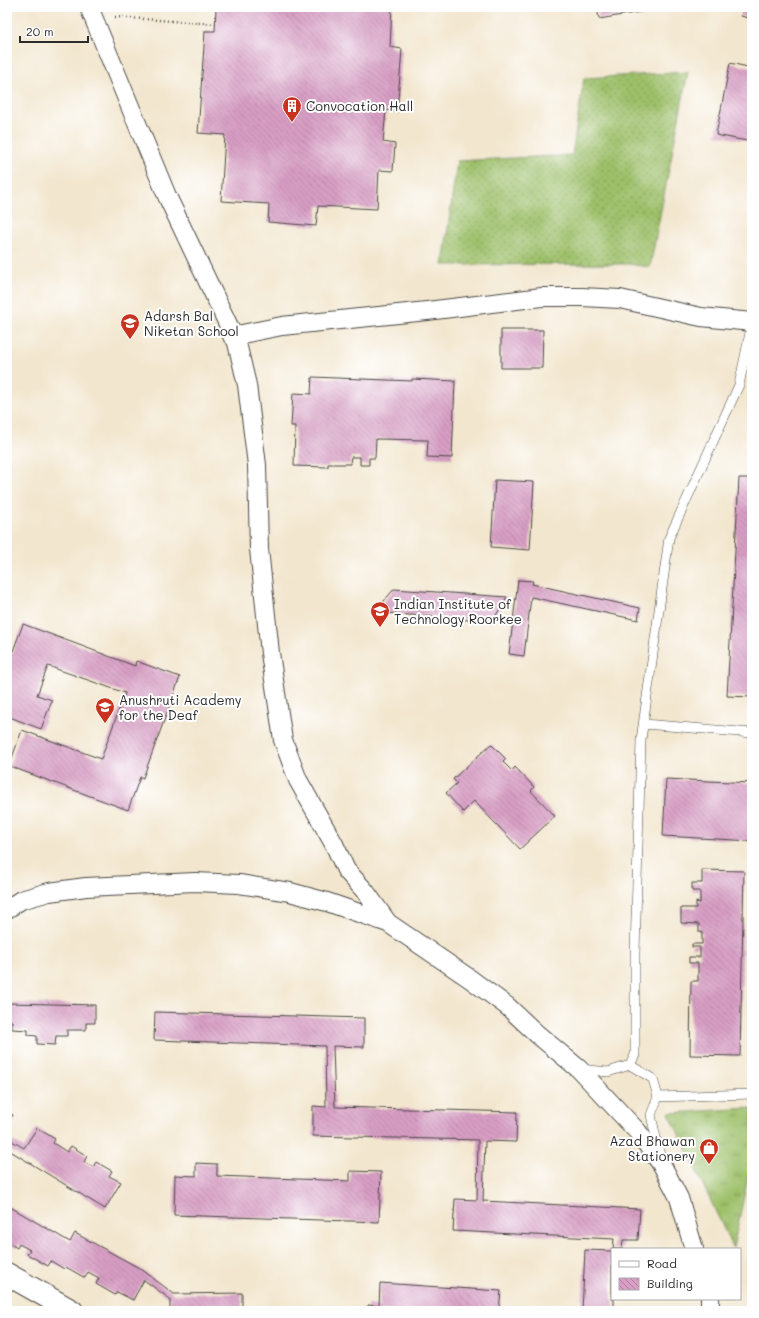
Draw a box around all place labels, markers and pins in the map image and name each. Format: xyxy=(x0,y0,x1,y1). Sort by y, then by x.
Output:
building icon: Convocation Hall xyxy=(281,95,303,123)
place label: Convocation Hall xyxy=(306,97,413,114)
place label: Adarsh Bal Niketan School xyxy=(144,307,239,339)
school or university icon: Adarsh Bal Niketan School xyxy=(119,312,141,340)
place label: Indian Institute of Technology Roorkee xyxy=(394,595,522,627)
school or university icon: Indian Institute of Technology Roorkee xyxy=(369,600,391,628)
place label: Anushruti Academy for the Deaf xyxy=(119,691,242,723)
school or university icon: Anushruti Academy for the Deaf xyxy=(94,696,116,724)
place label: Azad Bhawan Stationery xyxy=(609,1132,695,1164)
shop icon: Azad Bhawan Stationery xyxy=(698,1137,720,1165)

